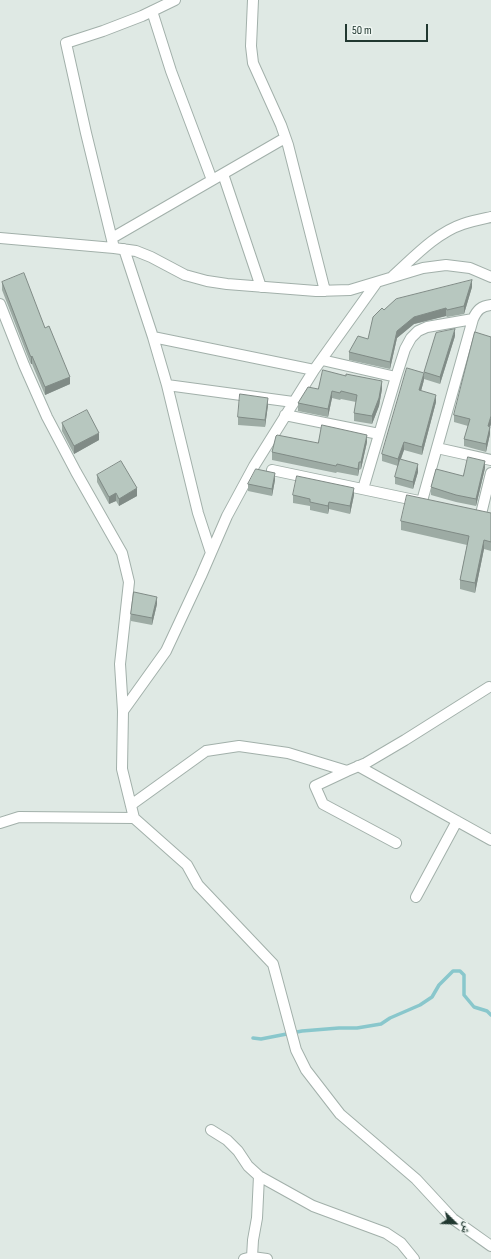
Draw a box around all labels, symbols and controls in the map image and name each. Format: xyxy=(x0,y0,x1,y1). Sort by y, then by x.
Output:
scale bar xyxy=(347,16,430,42)
text: 50 m xyxy=(352,23,372,38)
north arrow xyxy=(435,1203,475,1243)
text: ش xyxy=(458,1220,475,1236)

